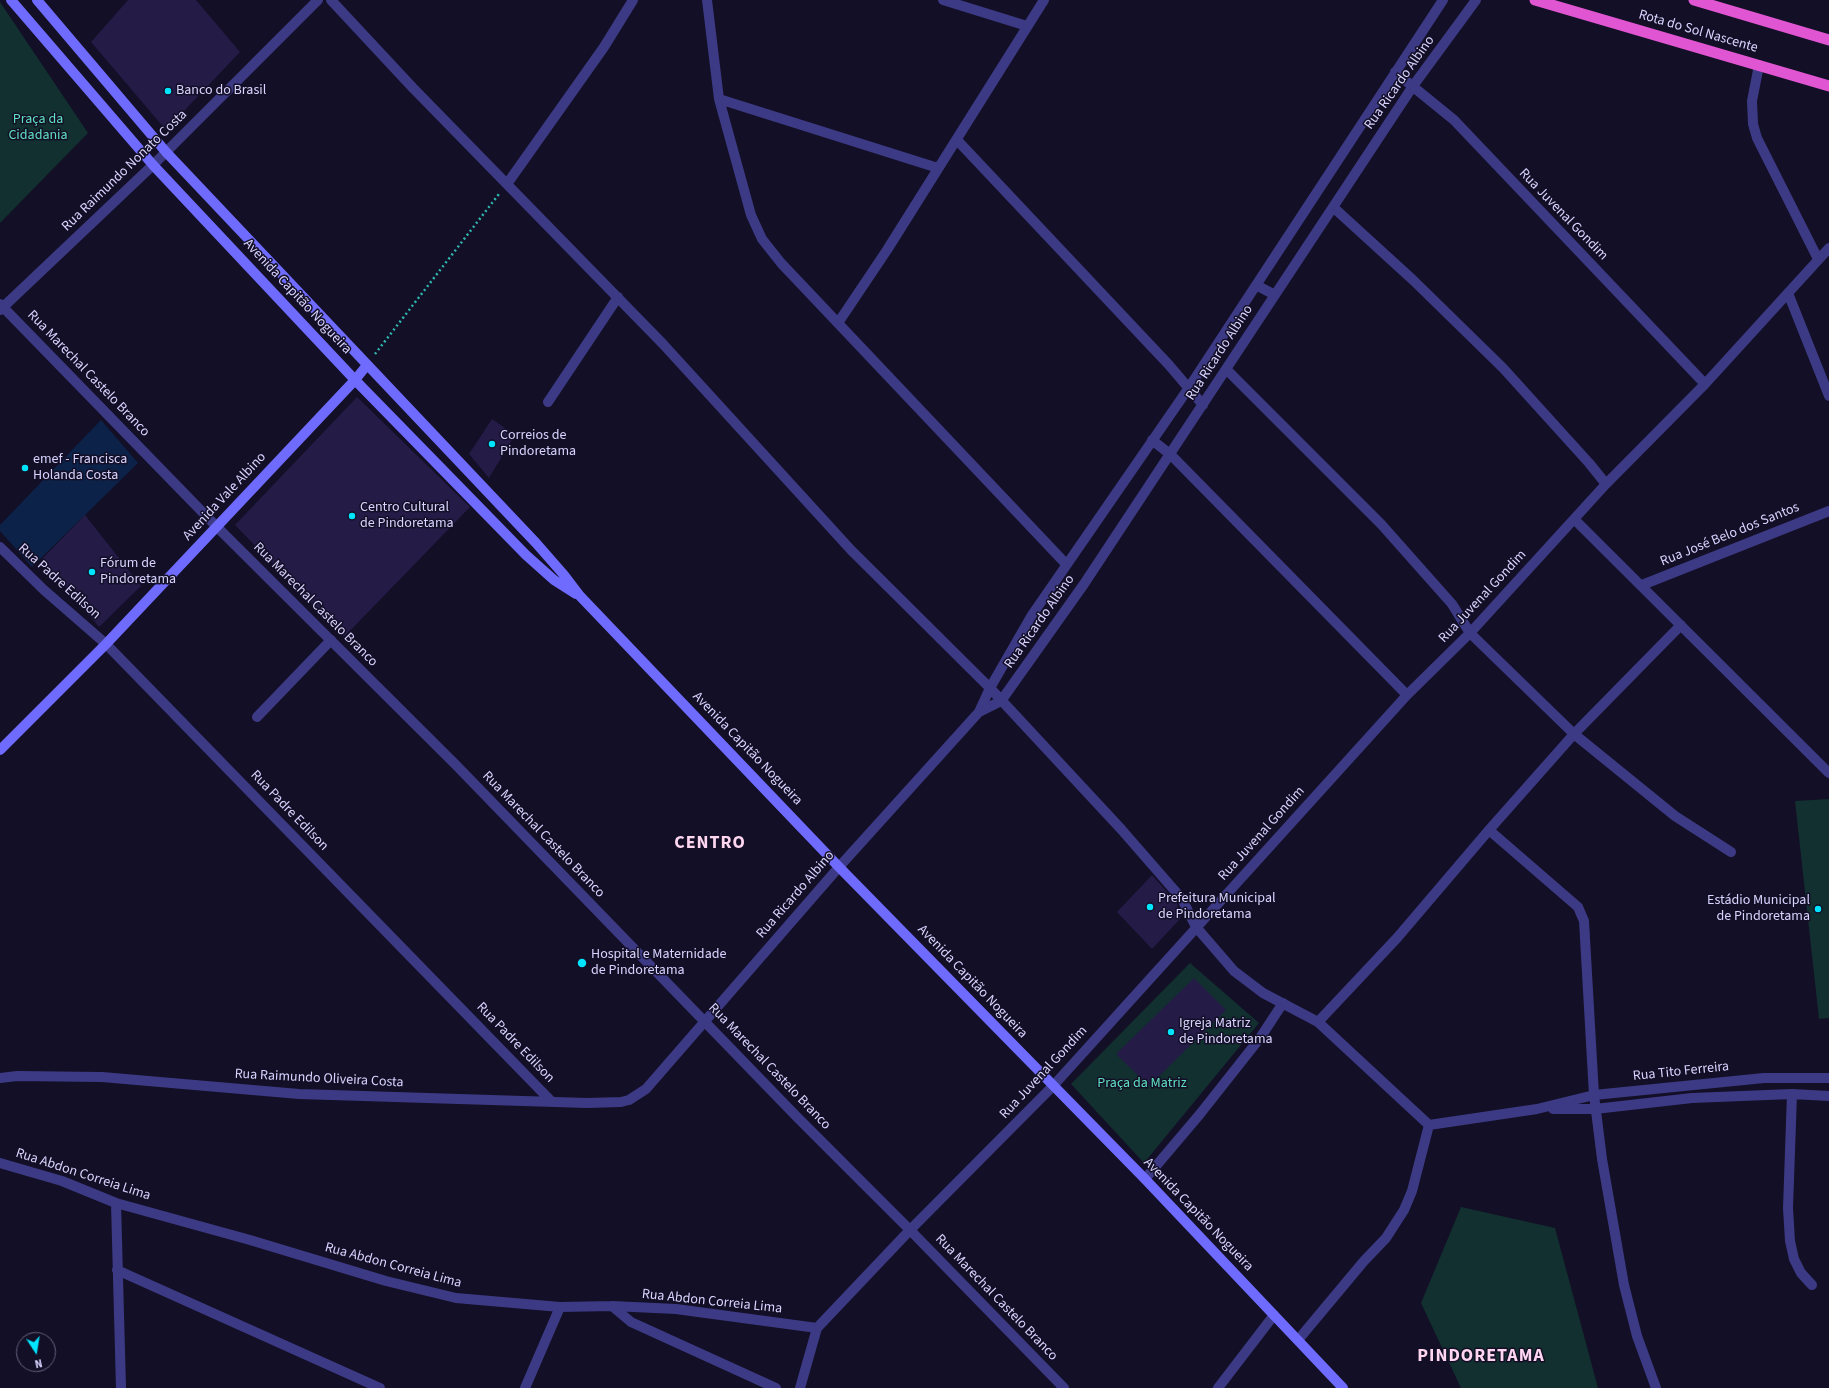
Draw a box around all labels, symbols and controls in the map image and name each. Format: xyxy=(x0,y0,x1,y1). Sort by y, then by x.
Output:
street label: Rota do Sol Nascente xyxy=(1636,7,1760,57)
street label: Rua Ricardo Albino xyxy=(1361,33,1439,133)
place label: Banco do Brasil xyxy=(176,83,266,99)
marker: Banco do Brasil xyxy=(163,86,173,96)
street label: Rua Raimundo Nonato Costa xyxy=(59,107,191,235)
park label: Praça da Cidadania xyxy=(8,112,68,144)
street label: Rua Juvenal Gondim xyxy=(1515,166,1611,264)
street label: Avenida Capitão Nogueira xyxy=(239,236,355,358)
street label: Rua Ricardo Albino xyxy=(1183,302,1257,404)
street label: Rua Marechal Castelo Branco xyxy=(23,307,153,441)
place label: Correios de Pindoretama xyxy=(500,428,576,460)
marker: Correios de Pindoretama xyxy=(487,439,497,449)
street label: Avenida Vale Albino xyxy=(180,449,270,545)
place label: emef - Francisca Holanda Costa xyxy=(33,452,127,484)
marker: emef - Francisca Holanda Costa xyxy=(20,463,30,473)
street label: Rua José Belo dos Santos xyxy=(1658,499,1802,571)
place label: Centro Cultural de Pindoretama xyxy=(360,500,454,532)
marker: Centro Cultural de Pindoretama xyxy=(347,511,357,521)
street label: Rua Marechal Castelo Branco xyxy=(249,539,381,671)
street label: Rua Padre Edilson xyxy=(14,541,104,623)
street label: Rua Juvenal Gondim xyxy=(1436,547,1530,647)
place label: Fórum de Pindoretama xyxy=(100,556,176,588)
marker: Fórum de Pindoretama xyxy=(87,567,97,577)
street label: Rua Ricardo Albino xyxy=(1001,572,1079,672)
street label: Avenida Capitão Nogueira xyxy=(688,689,806,809)
street label: Rua Padre Edilson xyxy=(246,767,332,855)
street label: Rua Marechal Castelo Branco xyxy=(478,768,608,902)
street label: Rua Juvenal Gondim xyxy=(1215,783,1309,885)
district label: CENTRO xyxy=(674,833,746,855)
street label: Rua Ricardo Albino xyxy=(753,848,839,942)
place label: Prefeitura Municipal de Pindoretama xyxy=(1158,891,1276,924)
place label: Estádio Municipal de Pindoretama xyxy=(1707,893,1810,926)
marker: Prefeitura Municipal de Pindoretama xyxy=(1145,902,1155,912)
marker: Estádio Municipal de Pindoretama xyxy=(1813,904,1823,914)
street label: Avenida Capitão Nogueira xyxy=(913,922,1031,1042)
place label: Hospital e Maternidade de Pindoretama xyxy=(591,947,726,980)
marker: Hospital e Maternidade de Pindoretama xyxy=(576,957,588,969)
street label: Rua Padre Edilson xyxy=(472,999,558,1087)
street label: Rua Marechal Castelo Branco xyxy=(704,1000,834,1134)
place label: Igreja Matriz de Pindoretama xyxy=(1179,1016,1273,1048)
street label: Rua Juvenal Gondim xyxy=(997,1023,1091,1123)
marker: Igreja Matriz de Pindoretama xyxy=(1166,1027,1176,1037)
street label: Rua Tito Ferreira xyxy=(1632,1059,1730,1085)
street label: Rua Raimundo Oliveira Costa xyxy=(234,1066,404,1092)
park label: Praça da Matriz xyxy=(1097,1076,1187,1092)
street label: Rua Abdon Correia Lima xyxy=(13,1145,153,1205)
street label: Avenida Capitão Nogueira xyxy=(1139,1155,1257,1275)
street label: Rua Marechal Castelo Branco xyxy=(931,1231,1061,1365)
street label: Rua Abdon Correia Lima xyxy=(323,1240,463,1292)
street label: Rua Abdon Correia Lima xyxy=(641,1286,783,1318)
north arrow xyxy=(16,1332,56,1372)
district label: PINDORETAMA xyxy=(1417,1346,1545,1368)
text: N xyxy=(33,1355,44,1371)

